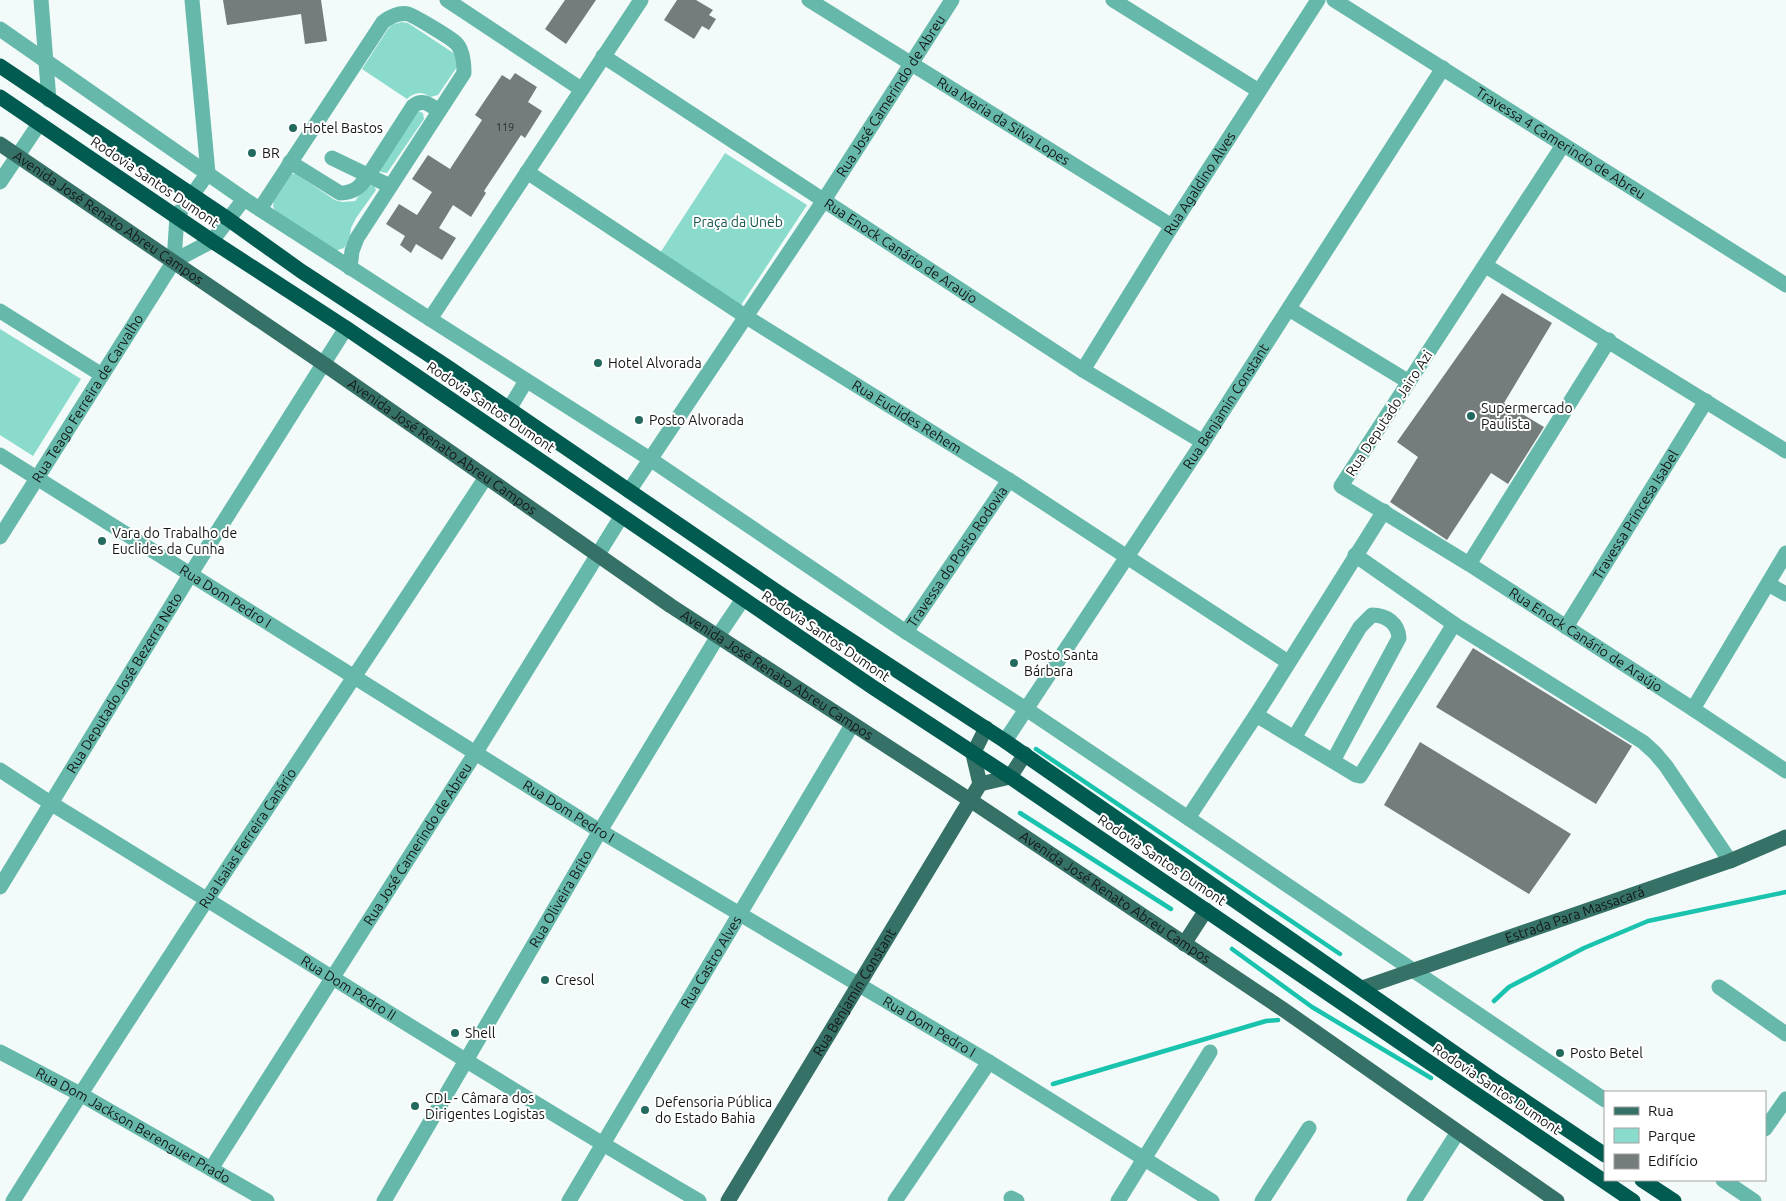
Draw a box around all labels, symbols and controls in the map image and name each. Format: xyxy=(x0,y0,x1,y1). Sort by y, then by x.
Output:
street label: Rua José Camerindo de Abreu xyxy=(833,12,948,180)
street label: Rua Maria da Silva Lopes xyxy=(934,74,1073,168)
street label: Travessa 4 Camerindo de Abreu xyxy=(1473,83,1649,202)
place label: Hotel Bastos xyxy=(303,120,383,136)
house number: 119 xyxy=(496,121,514,133)
marker: Hotel Bastos xyxy=(287,122,299,134)
street label: Rua Agaldino Alves xyxy=(1160,129,1239,238)
street label: Rodovia Santos Dumont xyxy=(88,133,222,231)
place label: BR xyxy=(262,145,280,161)
street label: Avenida José Renato Abreu Campos xyxy=(10,147,206,288)
marker: BR xyxy=(246,147,258,159)
street label: Rua Enock Canário de Araujo xyxy=(821,195,980,307)
park label: Praça da Uneb xyxy=(693,214,783,230)
street label: Rua Teago Ferreira de Carvalho xyxy=(28,311,146,485)
street label: Rua Benjamin Constant xyxy=(1179,340,1272,472)
street label: Rua Deputado Jairo Azi xyxy=(1342,347,1436,479)
place label: Hotel Alvorada xyxy=(608,355,702,371)
marker: Hotel Alvorada xyxy=(592,357,604,369)
street label: Rodovia Santos Dumont xyxy=(424,358,558,456)
street label: Avenida José Renato Abreu Campos xyxy=(345,375,540,518)
street label: Rua Euclides Rehem xyxy=(849,377,965,457)
place label: Supermercado Paulista xyxy=(1481,400,1573,432)
marker: Supermercado Paulista xyxy=(1465,410,1477,422)
place label: Posto Alvorada xyxy=(649,412,744,428)
marker: Posto Alvorada xyxy=(633,414,645,426)
street label: Travessa Princesa Isabel xyxy=(1589,447,1682,582)
street label: Travessa do Posto Rodovia xyxy=(904,483,1010,630)
place label: Vara do Trabalho de Euclides da Cunha xyxy=(112,525,237,557)
marker: Vara do Trabalho de Euclides da Cunha xyxy=(96,535,108,547)
street label: Rua Dom Pedro I xyxy=(177,562,274,631)
street label: Rua Enock Canário de Araújo xyxy=(1506,584,1666,695)
street label: Rodovia Santos Dumont xyxy=(759,587,893,685)
street label: Rua Deputado José Bezerra Neto xyxy=(63,590,185,776)
street label: Avenida José Renato Abreu Campos xyxy=(678,607,876,743)
place label: Posto Santa Bárbara xyxy=(1024,647,1099,679)
marker: Posto Santa Bárbara xyxy=(1008,657,1020,669)
street label: Rua José Camerindo de Abreu xyxy=(360,760,475,928)
street label: Rua Isaias Ferreira Canário xyxy=(196,765,299,911)
street label: Rua Dom Pedro I xyxy=(520,777,617,846)
street label: Rodovia Santos Dumont xyxy=(1095,811,1229,909)
street label: Avenida José Renato Abreu Campos xyxy=(1017,828,1214,967)
street label: Rua Oliveira Brito xyxy=(526,847,595,950)
street label: Estrada Para Massacará xyxy=(1503,883,1647,946)
street label: Rua Castro Alves xyxy=(677,913,745,1011)
street label: Rua Benjamin Constant xyxy=(810,925,899,1059)
street label: Rua Dom Pedro II xyxy=(298,952,399,1023)
place label: Cresol xyxy=(555,972,595,988)
marker: Cresol xyxy=(539,974,551,986)
street label: Rua Dom Pedro I xyxy=(880,993,978,1060)
place label: Shell xyxy=(465,1025,496,1041)
marker: Shell xyxy=(449,1027,461,1039)
street label: Rodovia Santos Dumont xyxy=(1430,1040,1564,1138)
place label: Posto Betel xyxy=(1570,1045,1643,1061)
marker: Posto Betel xyxy=(1554,1047,1566,1059)
street label: Rua Dom Jackson Berenguer Prado xyxy=(33,1064,233,1186)
place label: CDL - Câmara dos Dirigentes Logistas xyxy=(425,1090,545,1122)
legend xyxy=(1604,1091,1766,1181)
place label: Defensoria Pública do Estado Bahia xyxy=(655,1094,772,1126)
marker: CDL - Câmara dos Dirigentes Logistas xyxy=(409,1100,421,1112)
text: Rua xyxy=(1648,1102,1674,1119)
marker: Defensoria Pública do Estado Bahia xyxy=(639,1104,651,1116)
text: Parque xyxy=(1648,1127,1696,1144)
text: Edifício xyxy=(1648,1152,1698,1169)

